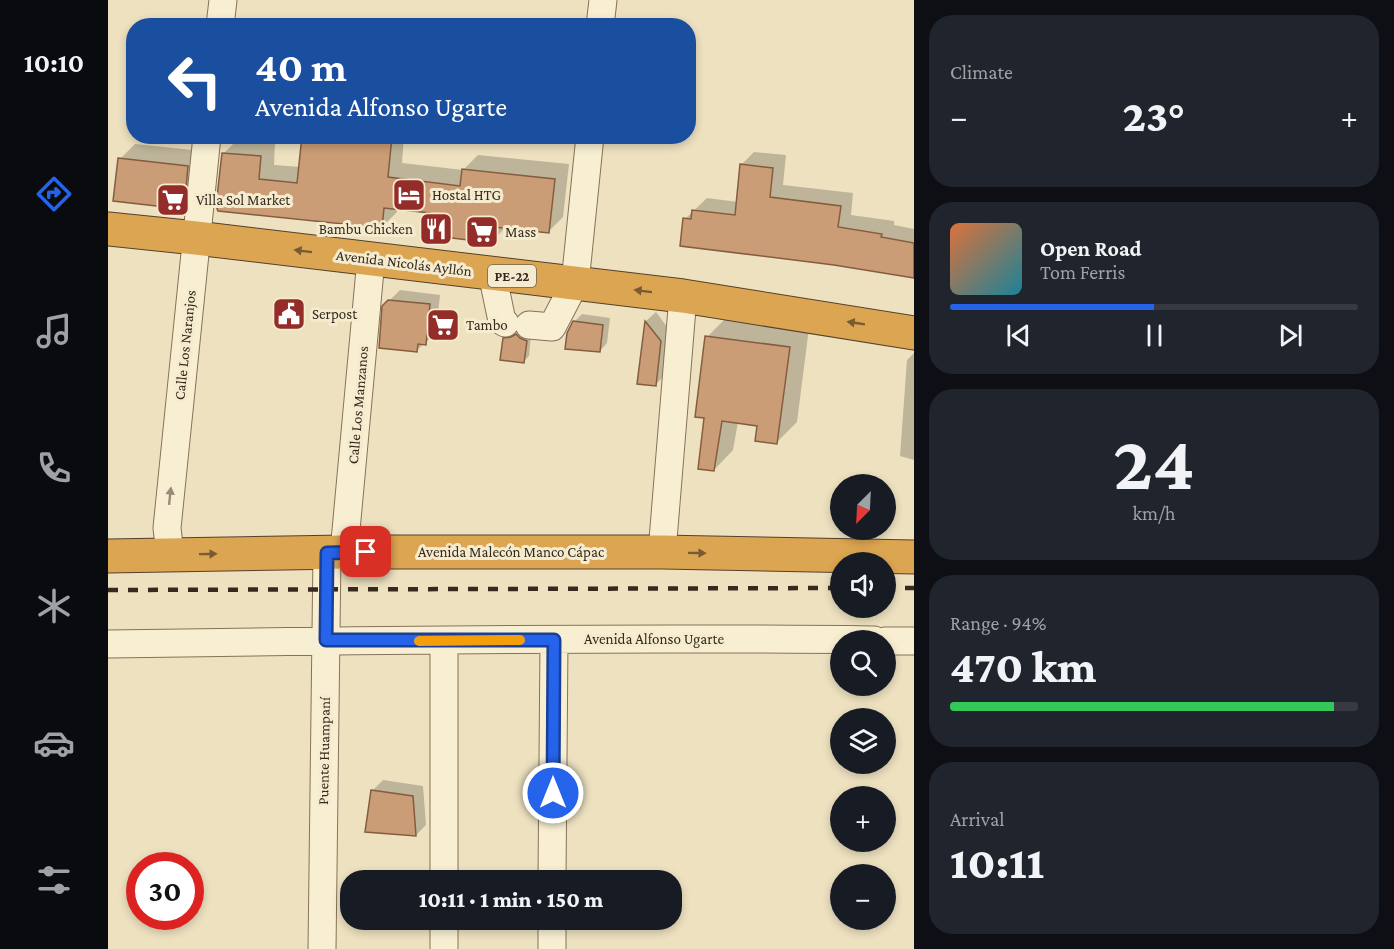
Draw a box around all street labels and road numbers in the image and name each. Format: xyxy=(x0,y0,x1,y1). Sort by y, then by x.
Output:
street label: Avenida Nicolás Ayllón xyxy=(335,247,473,280)
road number: PE-22 xyxy=(488,265,536,287)
street label: Calle Los Naranjos xyxy=(171,289,200,401)
street label: Calle Los Manzanos xyxy=(345,345,371,465)
street label: Avenida Malecón Manco Cápac xyxy=(418,544,605,561)
street label: Avenida Alfonso Ugarte xyxy=(584,631,724,648)
street label: Puente Huampaní xyxy=(315,696,334,805)

